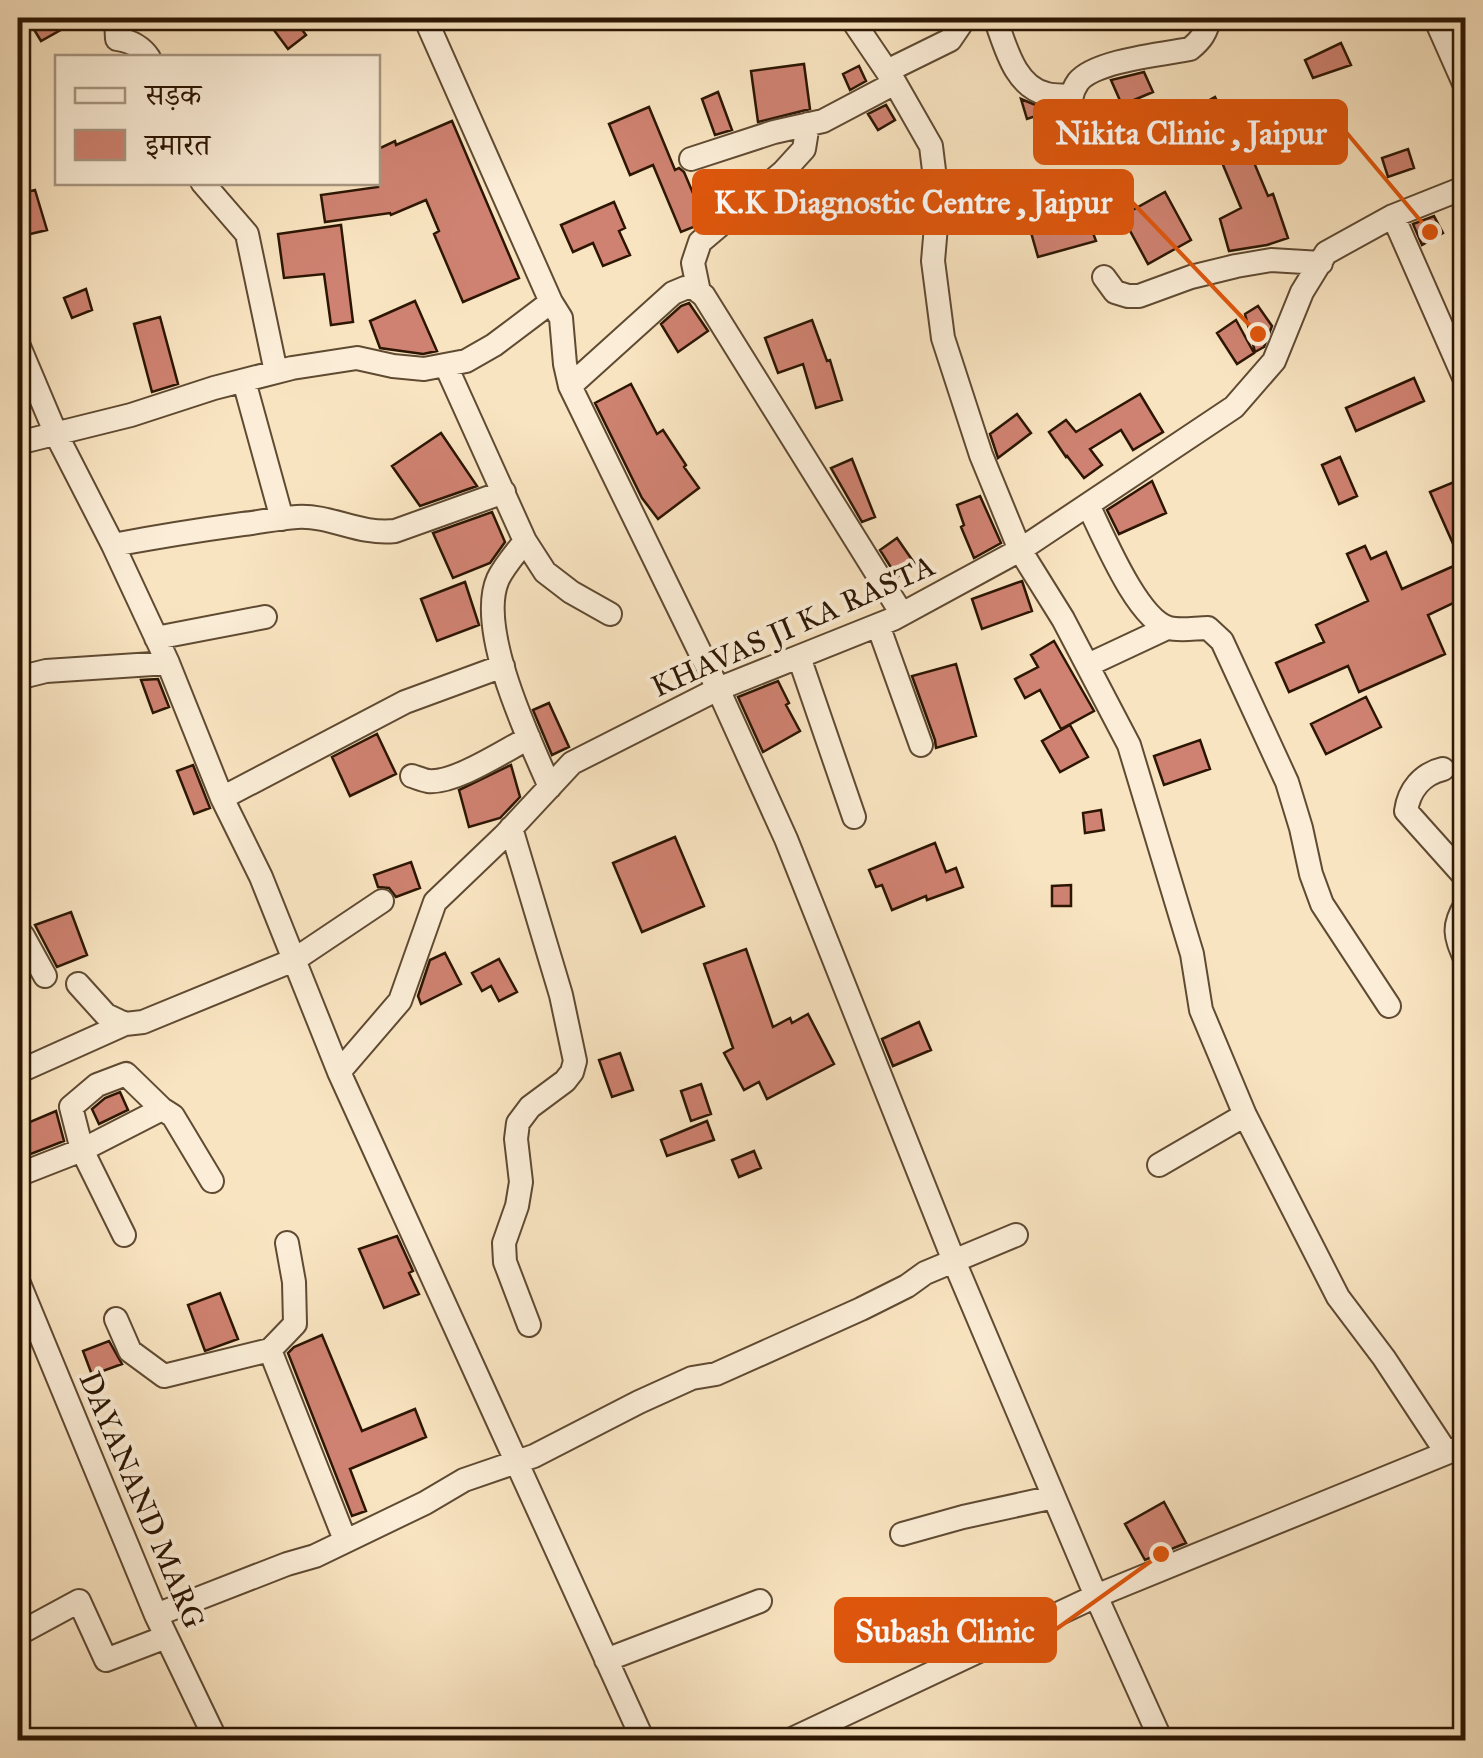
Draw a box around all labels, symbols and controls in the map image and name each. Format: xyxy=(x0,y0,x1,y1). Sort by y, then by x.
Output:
legend xyxy=(55,55,380,185)
text: सड़क xyxy=(143,77,203,113)
callout: Nikita Clinic , Jaipur xyxy=(1035,101,1346,163)
text: Nikita Clinic , Jaipur xyxy=(1055,114,1328,153)
text: इमारत xyxy=(143,127,212,163)
callout: K.K Diagnostic Centre , Jaipur xyxy=(694,171,1132,233)
text: K.K Diagnostic Centre , Jaipur xyxy=(714,183,1113,222)
street label: KHAVAS JI KA RASTA xyxy=(646,547,940,705)
street label: DAYANAND MARG xyxy=(72,1366,212,1634)
callout: Subash Clinic xyxy=(836,1599,1055,1661)
text: Subash Clinic xyxy=(855,1612,1035,1651)

